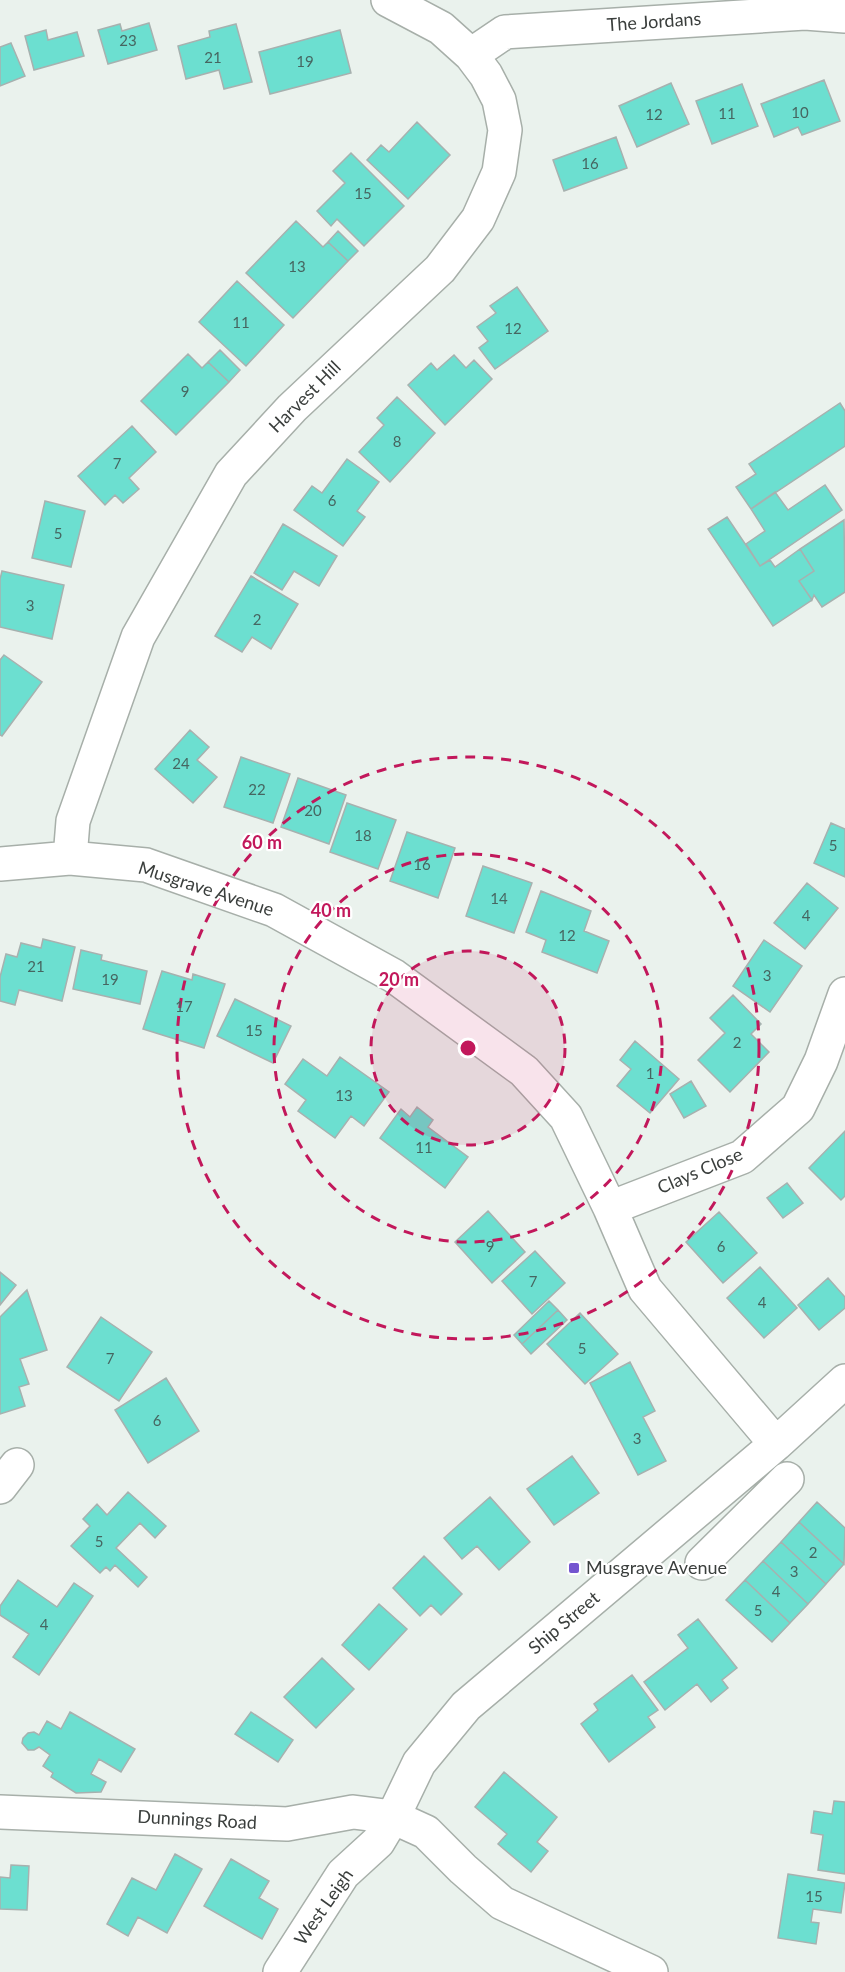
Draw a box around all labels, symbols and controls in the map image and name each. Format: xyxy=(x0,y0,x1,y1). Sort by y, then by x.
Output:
street label: The Jordans xyxy=(606,7,702,35)
house number: 23 xyxy=(119,31,137,49)
house number: 21 xyxy=(204,48,222,66)
house number: 19 xyxy=(296,52,314,70)
house number: 10 xyxy=(791,103,809,121)
house number: 11 xyxy=(718,104,736,122)
house number: 12 xyxy=(645,105,663,123)
house number: 16 xyxy=(581,154,599,172)
house number: 15 xyxy=(354,184,372,202)
house number: 13 xyxy=(288,257,306,275)
house number: 11 xyxy=(232,313,250,331)
house number: 12 xyxy=(504,319,522,337)
street label: Harvest Hill xyxy=(264,356,345,437)
house number: 9 xyxy=(181,382,189,400)
house number: 8 xyxy=(393,432,401,450)
house number: 7 xyxy=(113,454,122,472)
house number: 6 xyxy=(328,491,337,509)
house number: 5 xyxy=(54,524,62,542)
house number: 3 xyxy=(26,596,34,614)
house number: 2 xyxy=(253,610,261,628)
house number: 24 xyxy=(172,754,190,772)
house number: 22 xyxy=(248,780,266,798)
house number: 20 xyxy=(304,801,322,819)
house number: 18 xyxy=(354,826,372,844)
text: 60 m xyxy=(242,831,282,853)
house number: 5 xyxy=(829,836,837,854)
house number: 16 xyxy=(413,855,431,873)
street label: Musgrave Avenue xyxy=(136,856,277,920)
house number: 14 xyxy=(490,889,508,907)
text: 40 m xyxy=(311,899,351,921)
house number: 4 xyxy=(802,906,811,924)
house number: 12 xyxy=(558,926,576,944)
house number: 21 xyxy=(27,957,45,975)
house number: 3 xyxy=(763,966,771,984)
text: 20 m xyxy=(379,968,419,990)
house number: 19 xyxy=(101,970,119,988)
house number: 17 xyxy=(175,997,193,1015)
house number: 15 xyxy=(245,1021,263,1039)
house number: 2 xyxy=(733,1033,741,1051)
centre of rings xyxy=(458,1038,478,1058)
house number: 1 xyxy=(646,1064,654,1082)
house number: 13 xyxy=(335,1086,353,1104)
house number: 11 xyxy=(415,1138,433,1156)
street label: Clays Close xyxy=(654,1142,745,1198)
house number: 9 xyxy=(486,1237,494,1255)
house number: 6 xyxy=(717,1237,726,1255)
house number: 7 xyxy=(529,1272,538,1290)
house number: 4 xyxy=(758,1293,767,1311)
house number: 5 xyxy=(578,1339,586,1357)
house number: 7 xyxy=(106,1349,115,1367)
house number: 6 xyxy=(153,1411,162,1429)
house number: 3 xyxy=(633,1429,641,1447)
house number: 5 xyxy=(95,1532,103,1550)
house number: 2 xyxy=(809,1543,817,1561)
place label: Musgrave Avenue xyxy=(586,1556,727,1578)
marker: Musgrave Avenue xyxy=(567,1561,581,1575)
house number: 3 xyxy=(790,1562,798,1580)
house number: 4 xyxy=(772,1582,781,1600)
street label: Ship Street xyxy=(523,1586,604,1658)
house number: 5 xyxy=(754,1601,762,1619)
house number: 4 xyxy=(40,1615,49,1633)
street label: Dunnings Road xyxy=(137,1805,257,1833)
street label: West Leigh xyxy=(289,1864,357,1949)
house number: 15 xyxy=(805,1887,823,1905)

